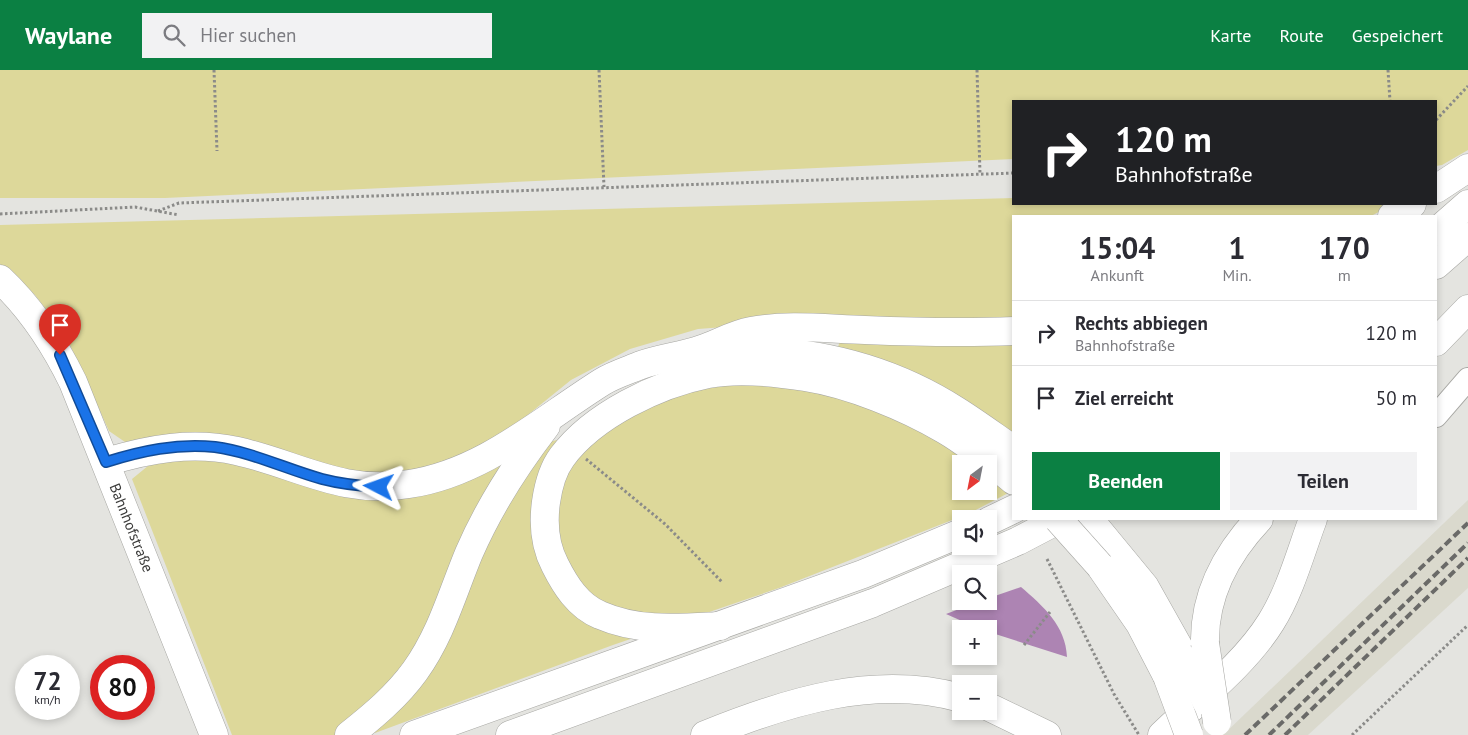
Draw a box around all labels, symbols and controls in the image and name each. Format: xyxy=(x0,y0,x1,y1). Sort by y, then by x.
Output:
search box xyxy=(142,13,492,58)
text: Waylane xyxy=(25,20,112,51)
icon: search xyxy=(160,21,188,49)
text: Hier suchen xyxy=(200,23,296,47)
text: Karte xyxy=(1210,24,1251,47)
text: Route xyxy=(1279,24,1324,47)
text: Gespeichert xyxy=(1352,24,1443,47)
text: 120 m xyxy=(1115,116,1212,162)
icon: right xyxy=(1032,120,1097,185)
text: Bahnhofstraße xyxy=(1115,160,1253,188)
text: 15:04 xyxy=(1079,228,1155,267)
text: 1 xyxy=(1229,228,1246,267)
text: 170 xyxy=(1319,228,1370,267)
text: Ankunft xyxy=(1091,265,1144,285)
text: Min. xyxy=(1222,265,1252,285)
text: m xyxy=(1338,265,1351,285)
pin xyxy=(39,304,81,355)
icon: arrive xyxy=(46,311,74,339)
text: Rechts abbiegen xyxy=(1075,311,1208,335)
icon: right xyxy=(1032,319,1060,347)
text: 120 m xyxy=(1365,321,1417,345)
text: Bahnhofstraße xyxy=(1075,335,1175,355)
icon: arrive xyxy=(1032,384,1060,412)
text: Ziel erreicht xyxy=(1075,386,1173,410)
text: 50 m xyxy=(1376,386,1417,410)
button: Beenden xyxy=(1032,452,1220,510)
button: Teilen xyxy=(1230,452,1417,510)
north arrow xyxy=(952,455,998,500)
map controls xyxy=(952,455,997,720)
position arrow xyxy=(352,460,404,512)
street label: Bahnhofstraße xyxy=(105,480,158,575)
button: sound xyxy=(952,510,997,555)
button: search xyxy=(952,565,997,610)
button: + xyxy=(952,620,997,665)
speed limit sign: 80 xyxy=(90,655,155,720)
text: 72 xyxy=(33,665,62,697)
button: − xyxy=(952,675,997,720)
text: km/h xyxy=(34,692,61,707)

